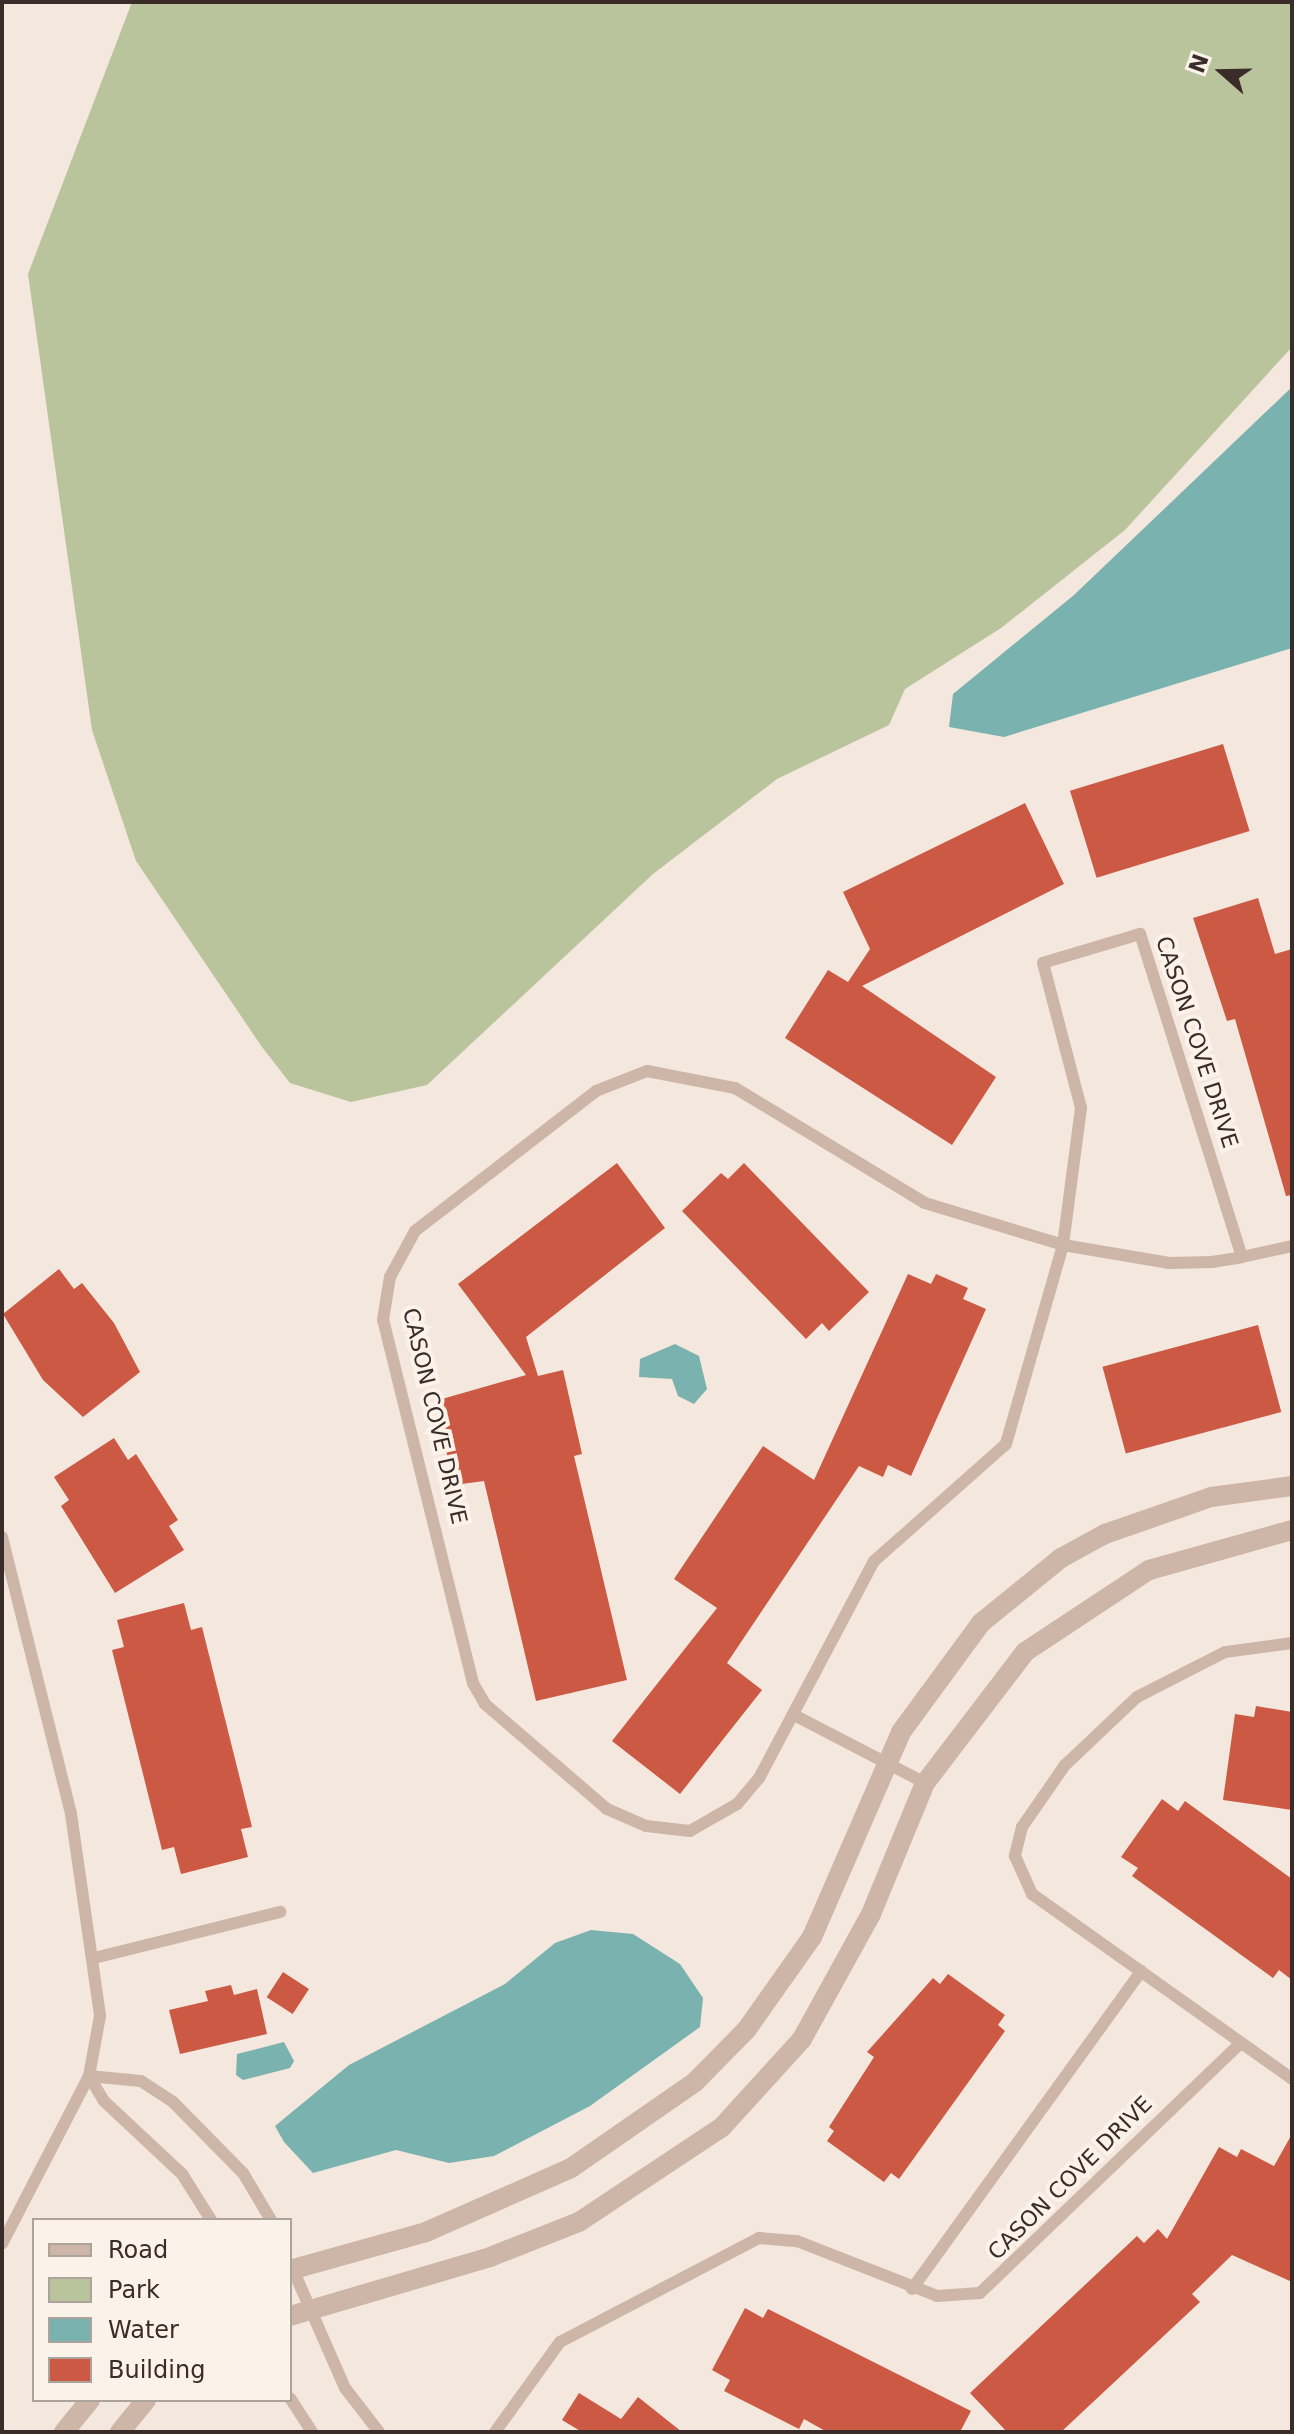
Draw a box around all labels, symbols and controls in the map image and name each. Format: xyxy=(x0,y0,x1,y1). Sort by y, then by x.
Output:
north arrow xyxy=(1182,32,1262,112)
text: N xyxy=(1184,51,1214,77)
street label: CASON COVE DRIVE xyxy=(1150,933,1244,1151)
street label: CASON COVE DRIVE xyxy=(397,1305,473,1527)
street label: CASON COVE DRIVE xyxy=(983,2091,1157,2265)
legend xyxy=(32,2218,292,2402)
text: Road xyxy=(108,2236,168,2264)
text: Park xyxy=(108,2276,160,2304)
text: Water xyxy=(108,2316,179,2344)
text: Building xyxy=(108,2356,205,2384)

